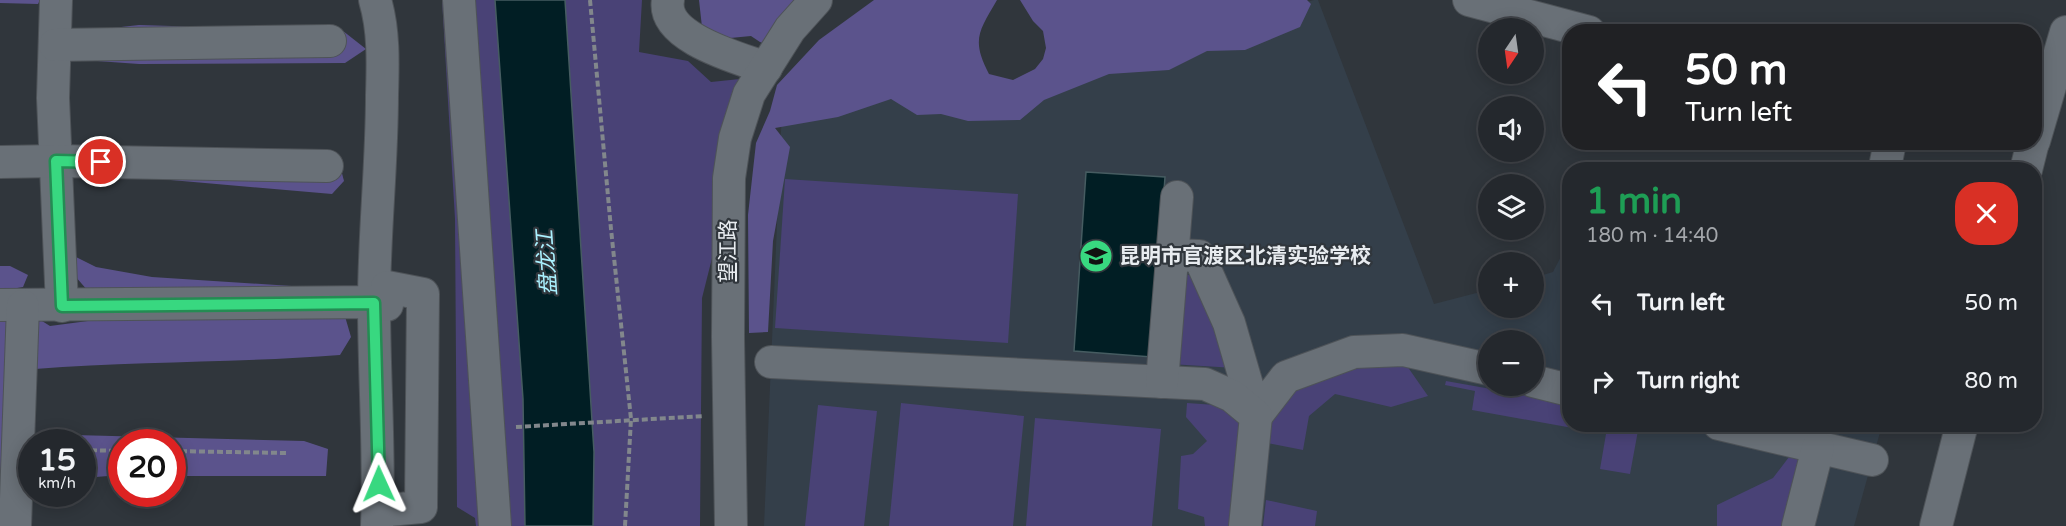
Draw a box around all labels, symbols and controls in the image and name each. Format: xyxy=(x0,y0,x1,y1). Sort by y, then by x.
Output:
north arrow xyxy=(1478,18,1544,84)
map controls xyxy=(1478,18,1544,396)
text: 50 m xyxy=(1685,45,1787,96)
icon: left xyxy=(1586,48,1664,126)
button: sound xyxy=(1478,96,1544,162)
text: Turn left xyxy=(1685,96,1792,129)
pin xyxy=(75,136,126,187)
icon: arrive xyxy=(84,145,117,178)
button: layers xyxy=(1478,174,1544,240)
text: 1 min xyxy=(1586,180,1682,223)
button: close xyxy=(1955,182,2018,245)
street label: 望江路 xyxy=(716,220,741,283)
text: 180 m · 14:40 xyxy=(1586,224,1718,248)
water label: 盘龙江 xyxy=(532,227,562,297)
school or university icon: 昆明市官渡区北清实验学校 xyxy=(1078,238,1114,274)
place label: 昆明市官渡区北清实验学校 xyxy=(1119,244,1371,269)
button: + xyxy=(1478,252,1544,318)
icon: left xyxy=(1586,287,1619,320)
text: Turn left xyxy=(1637,290,1725,316)
text: 50 m xyxy=(1964,290,2018,316)
button: − xyxy=(1478,330,1544,396)
icon: right xyxy=(1586,365,1619,398)
text: Turn right xyxy=(1637,368,1739,394)
text: 80 m xyxy=(1964,368,2018,394)
speed limit sign: 20 xyxy=(108,429,186,507)
text: 15 xyxy=(38,442,76,479)
position arrow xyxy=(347,452,411,516)
text: km/h xyxy=(38,474,76,492)

